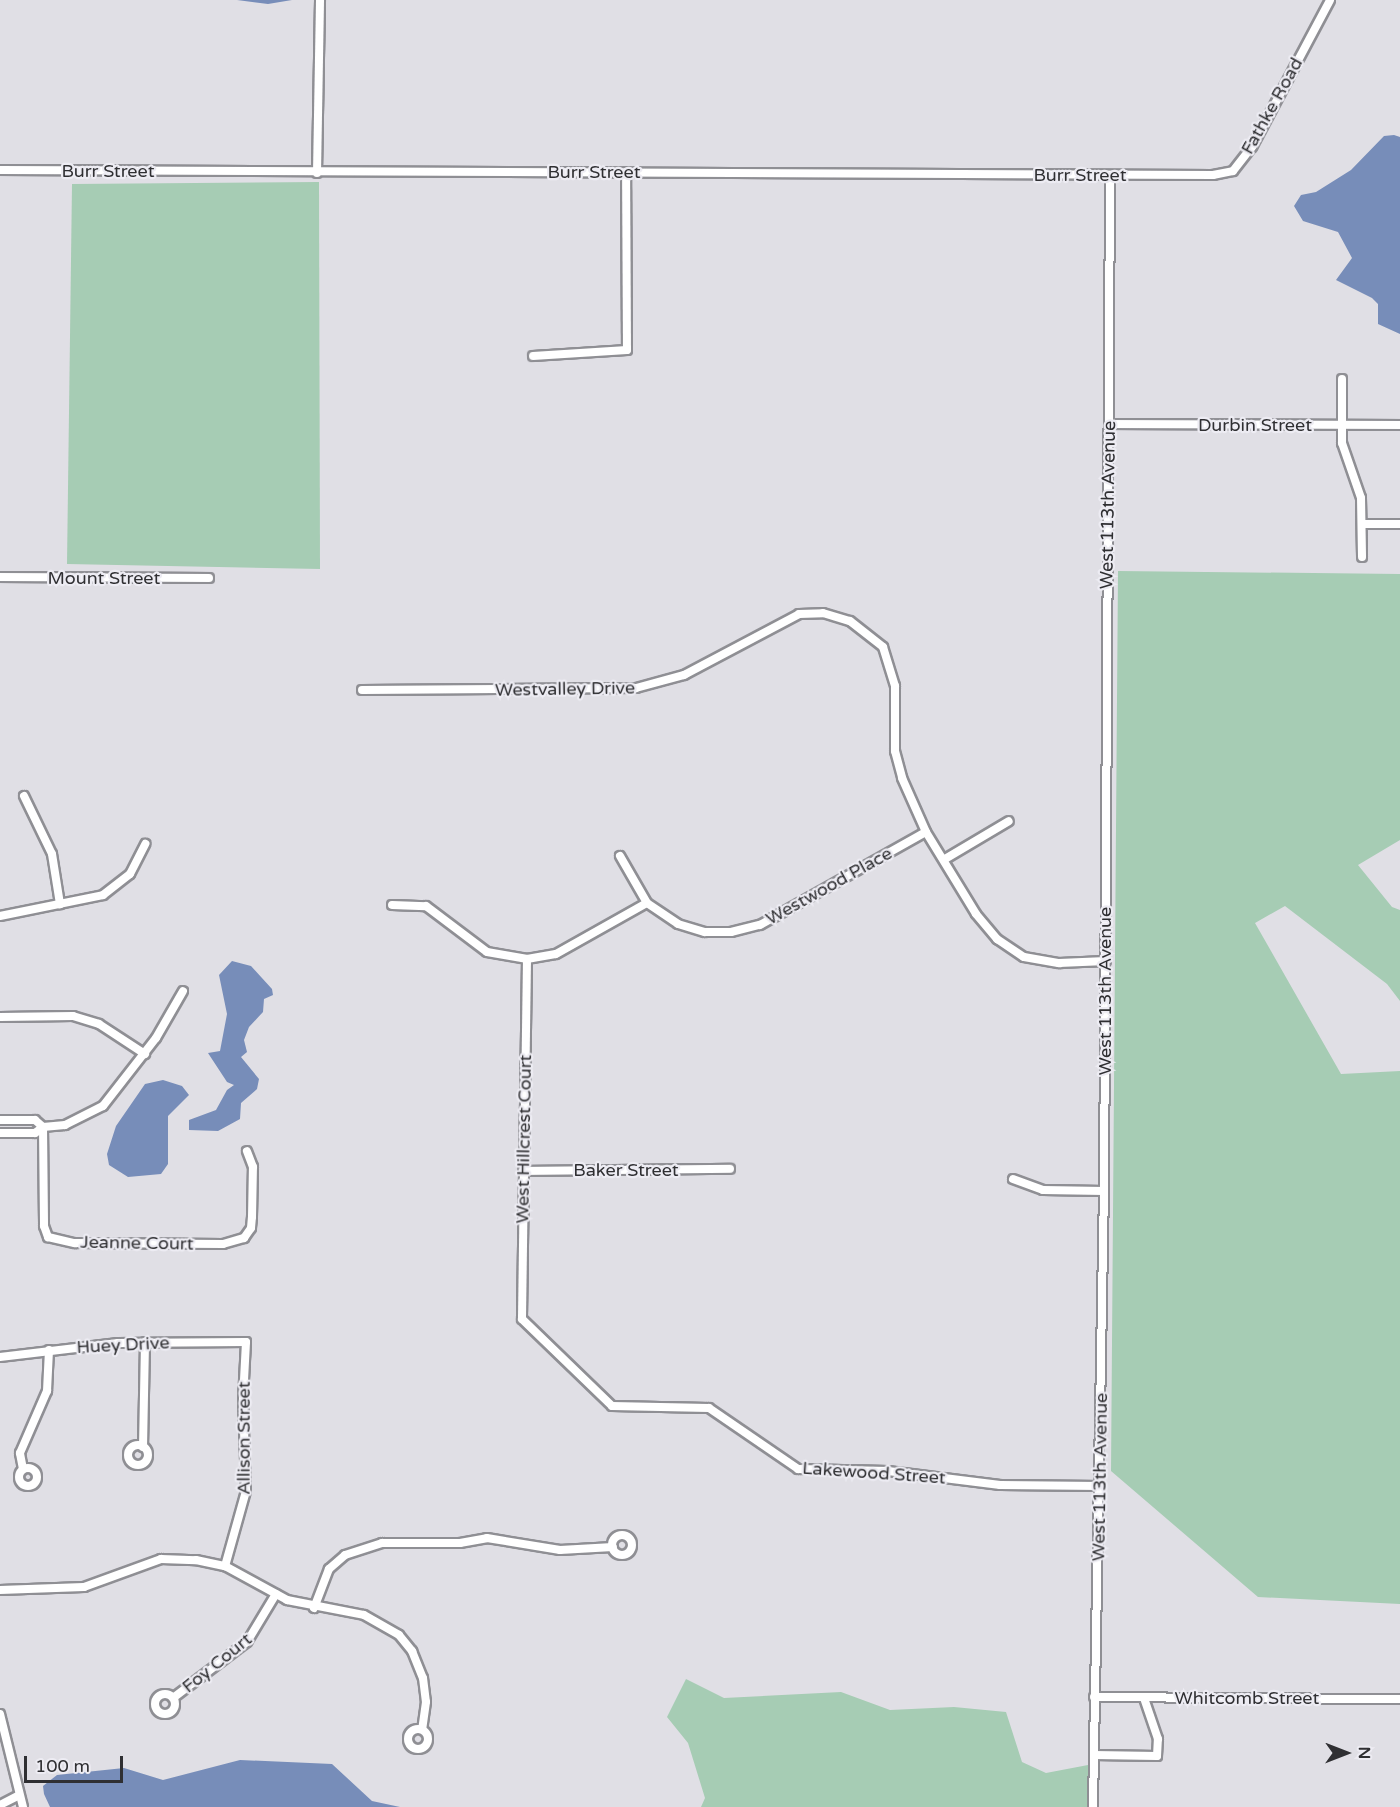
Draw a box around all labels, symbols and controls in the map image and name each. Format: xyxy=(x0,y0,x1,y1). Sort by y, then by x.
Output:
street label: Fathke Road xyxy=(1237,54,1307,158)
street label: Burr Street xyxy=(61,160,155,182)
street label: Burr Street xyxy=(547,161,641,183)
street label: Burr Street xyxy=(1033,164,1127,186)
street label: Durbin Street xyxy=(1198,414,1312,436)
street label: West 113th Avenue xyxy=(1096,421,1120,589)
street label: Mount Street xyxy=(48,567,160,589)
street label: Westvalley Drive xyxy=(495,677,635,701)
street label: Westwood Place xyxy=(762,842,896,930)
street label: West 113th Avenue xyxy=(1094,907,1116,1075)
street label: West Hillcrest Court xyxy=(512,1054,536,1224)
street label: Baker Street xyxy=(573,1159,679,1181)
street label: Jeanne Court xyxy=(80,1231,194,1255)
street label: Huey Drive xyxy=(76,1332,170,1358)
street label: Allison Street xyxy=(233,1381,255,1495)
street label: West 113th Avenue xyxy=(1088,1393,1112,1561)
street label: Lakewood Street xyxy=(802,1457,946,1489)
street label: Foy Court xyxy=(178,1628,256,1698)
street label: Whitcomb Street xyxy=(1175,1687,1319,1709)
north arrow xyxy=(1316,1723,1376,1783)
scale bar xyxy=(27,1744,126,1782)
text: N xyxy=(1354,1747,1374,1759)
text: 100 m xyxy=(35,1755,90,1777)

